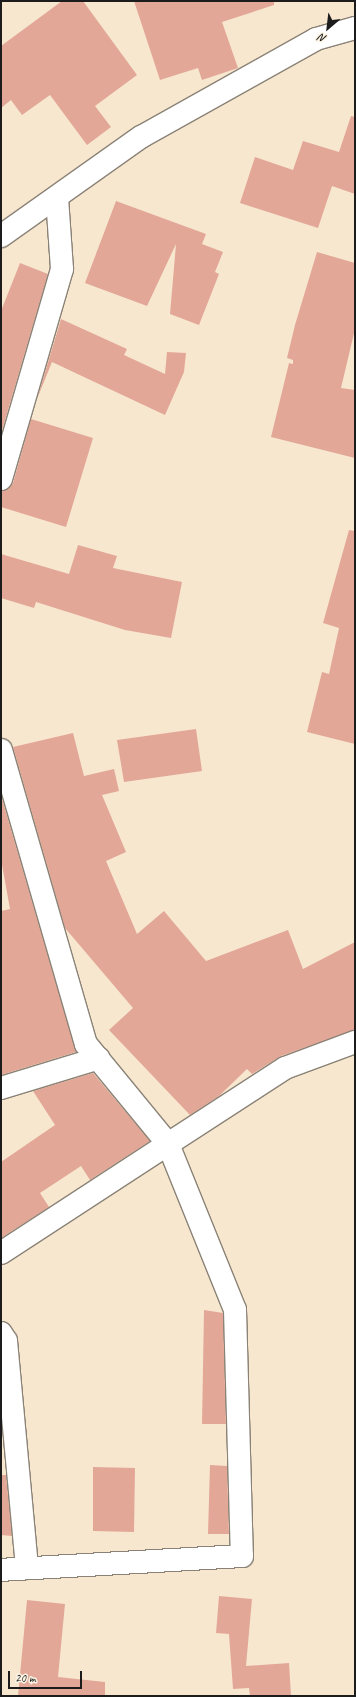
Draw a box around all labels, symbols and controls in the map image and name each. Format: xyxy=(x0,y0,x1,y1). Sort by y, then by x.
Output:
north arrow xyxy=(308,8,348,48)
text: N xyxy=(316,31,329,46)
scale bar xyxy=(10,1663,84,1689)
text: 20 m xyxy=(15,1670,35,1686)

